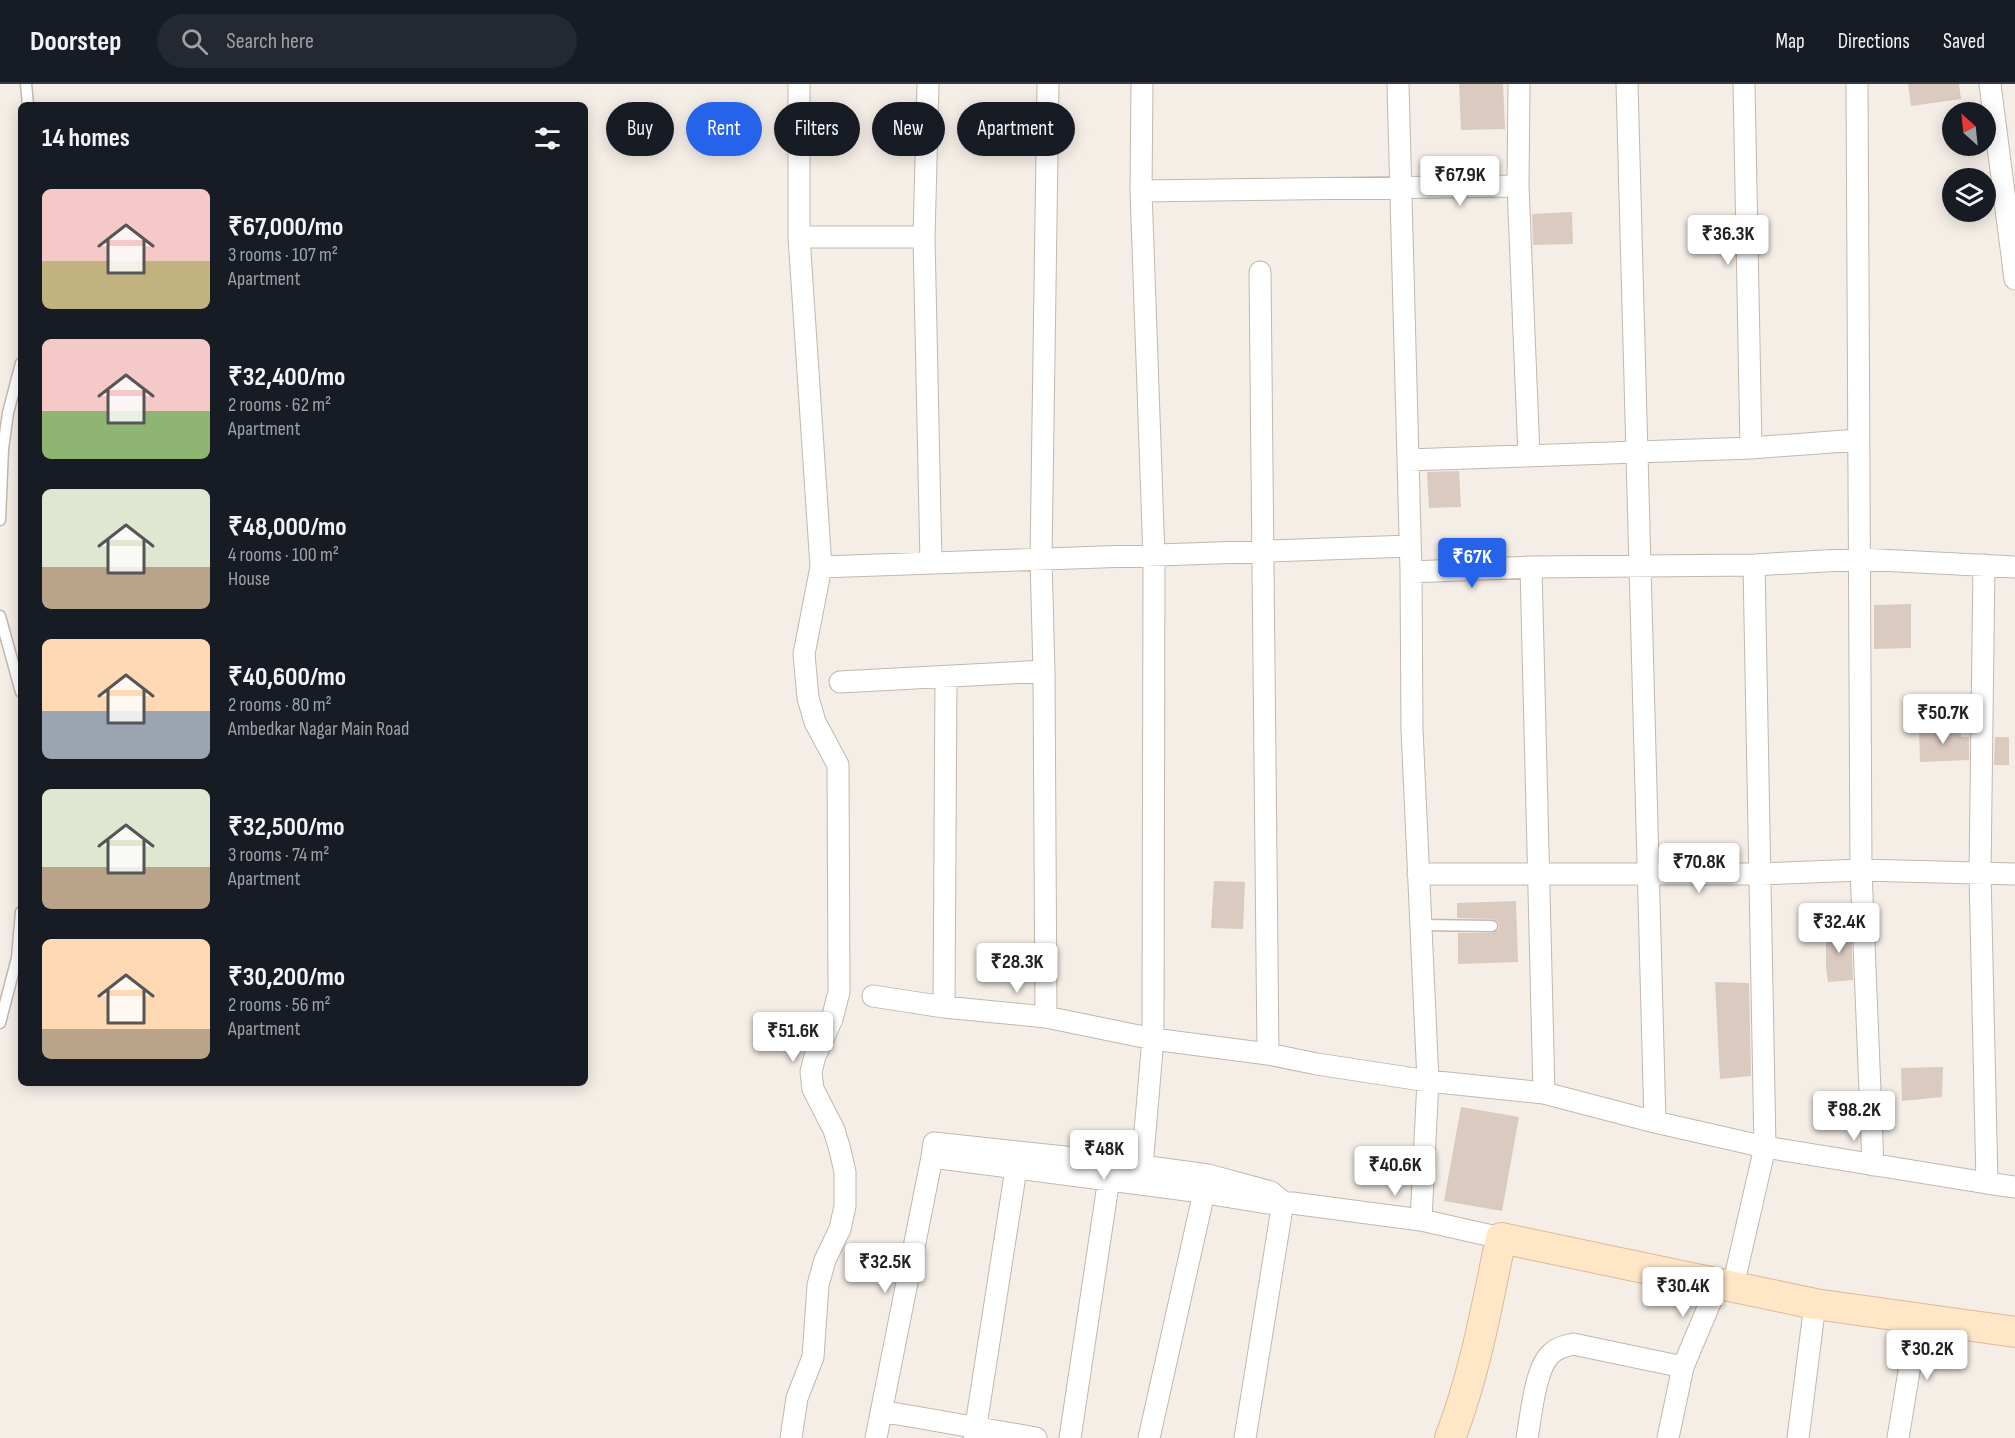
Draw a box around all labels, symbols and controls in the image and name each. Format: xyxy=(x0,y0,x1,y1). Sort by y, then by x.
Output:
search box xyxy=(157,14,577,68)
text: Doorstep xyxy=(30,25,121,58)
icon: search xyxy=(178,25,211,58)
text: Search here xyxy=(226,28,314,55)
text: Map xyxy=(1775,29,1805,54)
text: Directions xyxy=(1838,29,1910,54)
text: Saved xyxy=(1943,29,1985,54)
chip: Buy xyxy=(606,102,674,156)
chip: Rent xyxy=(686,102,762,156)
chip: Filters xyxy=(774,102,860,156)
chip: New xyxy=(872,102,945,156)
chip: Apartment xyxy=(957,102,1075,156)
north arrow xyxy=(1942,102,1996,156)
map controls xyxy=(1942,102,1996,222)
icon: filters xyxy=(531,122,564,155)
text: 14 homes xyxy=(42,123,130,154)
pin: ₹67.9K xyxy=(1411,156,1509,207)
text: ₹67.9K xyxy=(1434,163,1486,187)
button: layers xyxy=(1942,168,1996,222)
text: ₹67,000/mo xyxy=(228,212,343,243)
icon: home xyxy=(90,213,162,285)
pin: ₹36.3K xyxy=(1679,215,1777,266)
text: ₹36.3K xyxy=(1702,222,1754,246)
text: 3 rooms · 107 m² xyxy=(228,243,338,267)
text: Apartment xyxy=(228,267,301,291)
text: ₹32,400/mo xyxy=(228,362,345,393)
icon: home xyxy=(90,363,162,435)
text: 2 rooms · 62 m² xyxy=(228,393,331,417)
text: Apartment xyxy=(228,417,301,441)
text: ₹48,000/mo xyxy=(228,512,347,543)
icon: home xyxy=(90,513,162,585)
pin: ₹67K xyxy=(1436,538,1508,589)
text: 4 rooms · 100 m² xyxy=(228,543,339,567)
text: ₹67K xyxy=(1452,545,1492,569)
text: House xyxy=(228,567,270,591)
text: ₹40,600/mo xyxy=(228,662,346,693)
icon: home xyxy=(90,663,162,735)
text: 2 rooms · 80 m² xyxy=(228,693,332,717)
pin: ₹50.7K xyxy=(1894,694,1992,745)
text: ₹50.7K xyxy=(1917,701,1969,725)
text: Ambedkar Nagar Main Road xyxy=(228,717,409,741)
text: ₹32,500/mo xyxy=(228,812,345,843)
icon: home xyxy=(90,813,162,885)
text: 3 rooms · 74 m² xyxy=(228,843,330,867)
pin: ₹70.8K xyxy=(1650,843,1748,894)
text: ₹70.8K xyxy=(1673,850,1725,874)
text: Apartment xyxy=(228,867,301,891)
pin: ₹32.4K xyxy=(1790,903,1888,954)
text: ₹32.4K xyxy=(1813,910,1865,934)
pin: ₹28.3K xyxy=(968,943,1066,994)
text: ₹28.3K xyxy=(991,950,1043,974)
text: ₹30,200/mo xyxy=(228,962,345,993)
icon: home xyxy=(90,963,162,1035)
text: 2 rooms · 56 m² xyxy=(228,993,331,1017)
pin: ₹51.6K xyxy=(744,1012,842,1063)
text: Apartment xyxy=(228,1017,301,1041)
text: ₹51.6K xyxy=(767,1019,819,1043)
pin: ₹98.2K xyxy=(1805,1091,1903,1142)
text: ₹98.2K xyxy=(1827,1098,1881,1122)
pin: ₹48K xyxy=(1068,1130,1140,1181)
text: ₹48K xyxy=(1084,1137,1124,1161)
pin: ₹40.6K xyxy=(1346,1146,1444,1197)
text: ₹40.6K xyxy=(1368,1153,1422,1177)
pin: ₹32.5K xyxy=(836,1243,934,1294)
text: ₹32.5K xyxy=(859,1250,911,1274)
pin: ₹30.4K xyxy=(1634,1267,1732,1318)
text: ₹30.4K xyxy=(1656,1274,1710,1298)
pin: ₹30.2K xyxy=(1878,1330,1976,1381)
text: ₹30.2K xyxy=(1900,1337,1954,1361)

